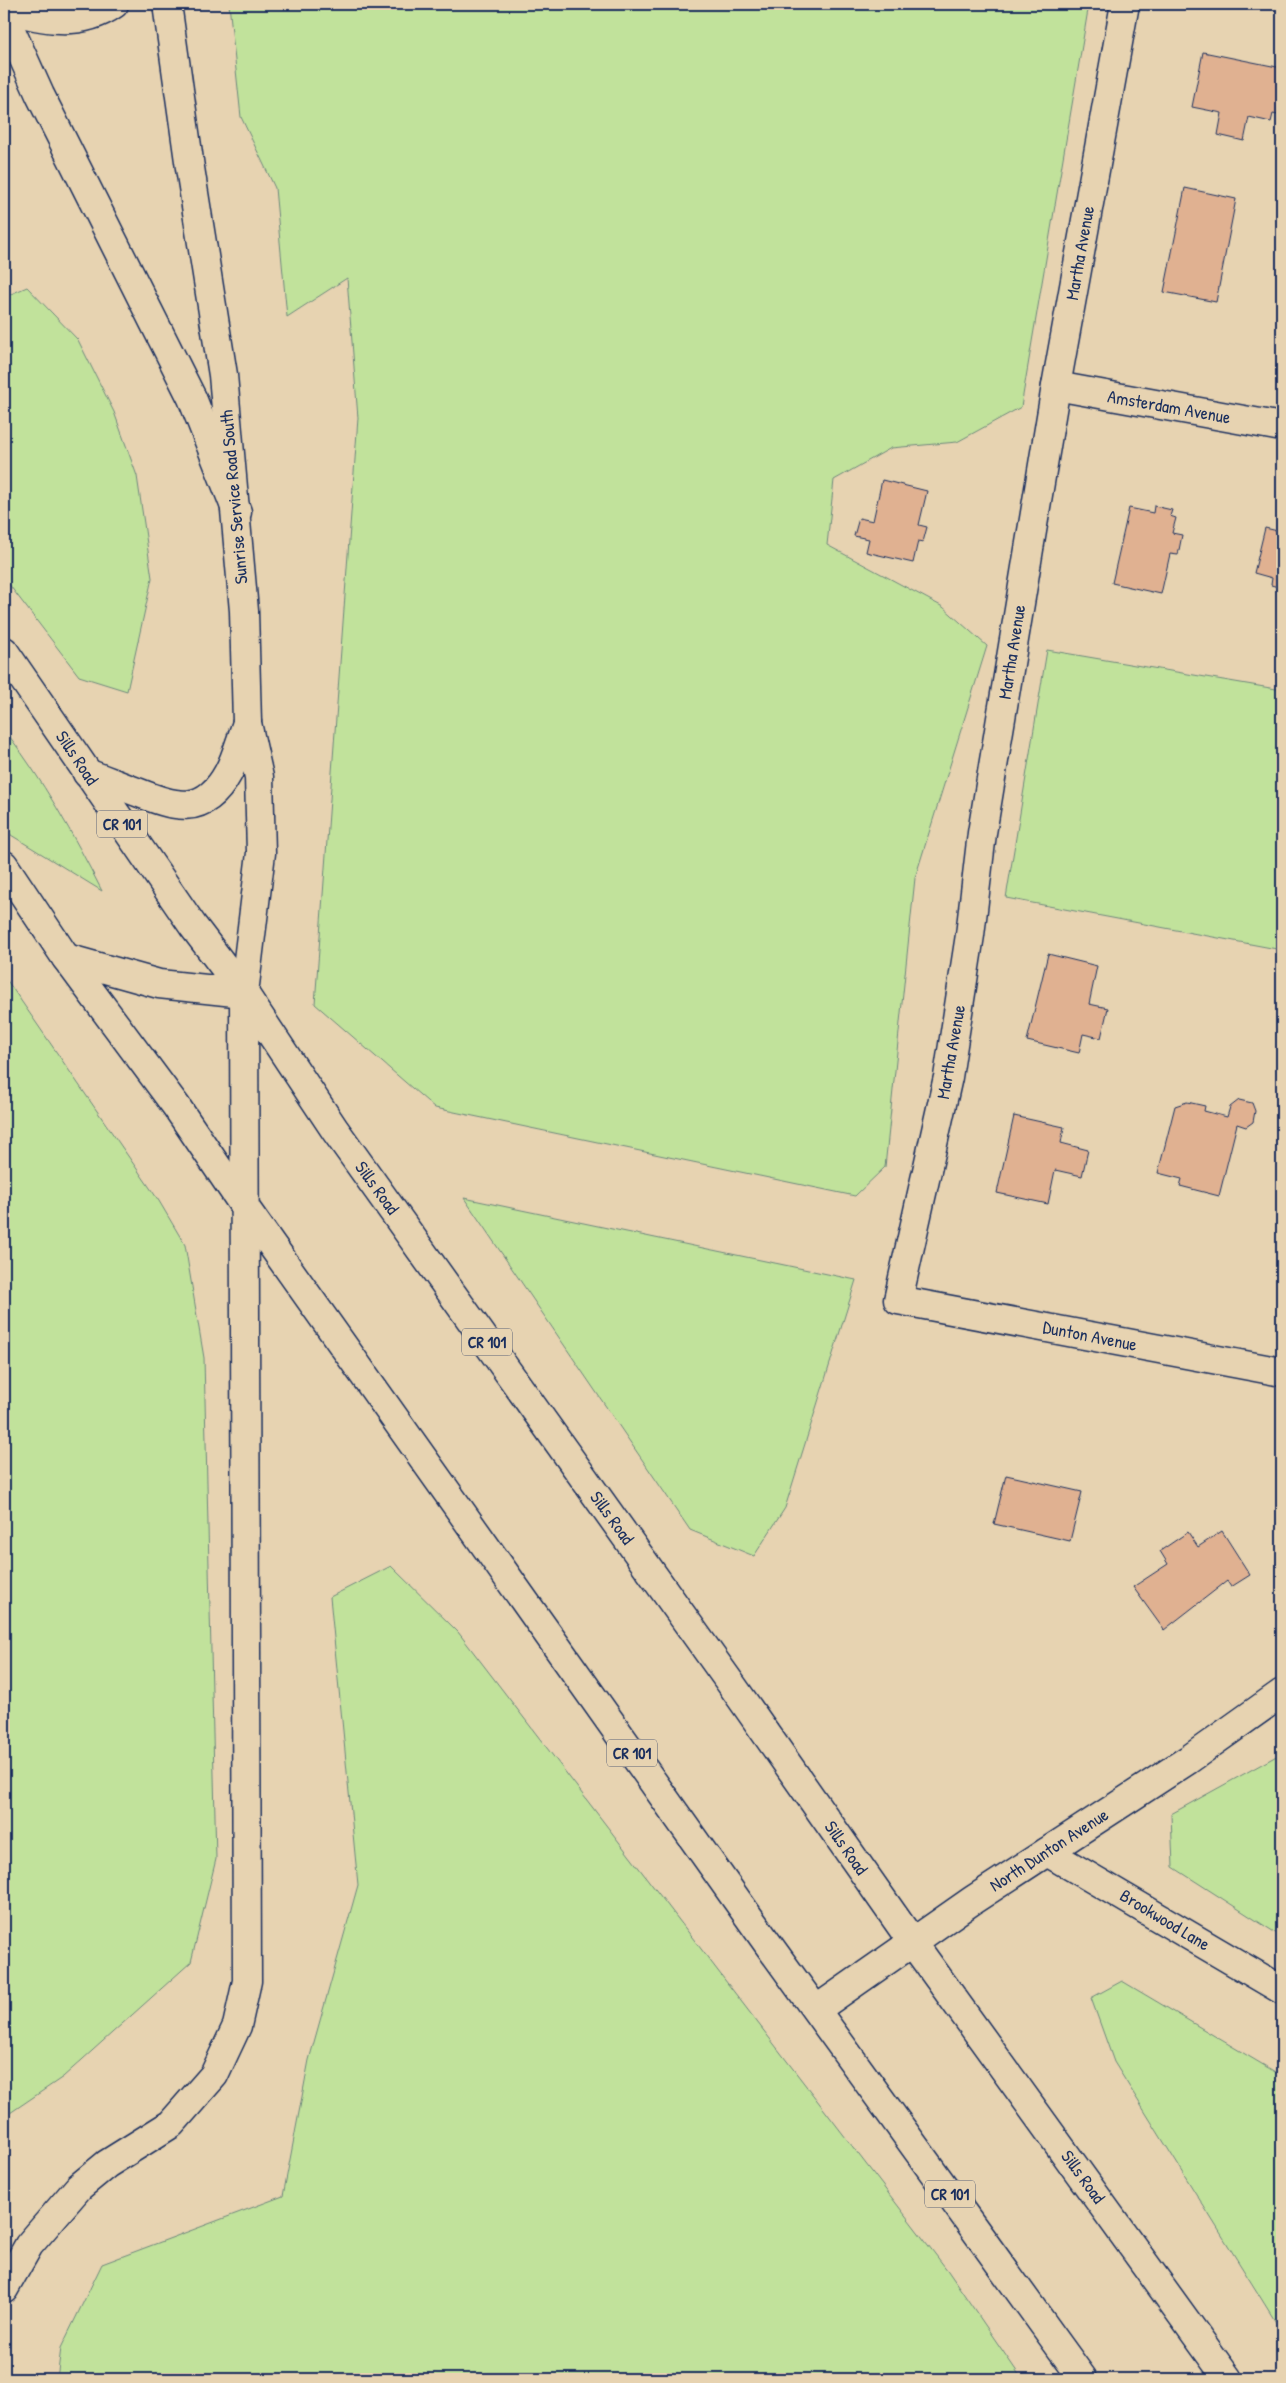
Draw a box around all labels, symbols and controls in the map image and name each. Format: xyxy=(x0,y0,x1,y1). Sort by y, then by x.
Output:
street label: Martha Avenue xyxy=(1059,204,1100,302)
street label: Amsterdam Avenue xyxy=(1106,383,1232,430)
street label: Sunrise Service Road South xyxy=(213,408,254,585)
street label: Martha Avenue xyxy=(992,603,1031,701)
street label: Sills Road xyxy=(50,726,105,790)
road number: CR 101 xyxy=(97,811,147,838)
street label: Martha Avenue xyxy=(930,1003,971,1101)
street label: Sills Road xyxy=(349,1156,405,1220)
street label: Dunton Avenue xyxy=(1041,1314,1139,1357)
road number: CR 101 xyxy=(462,1328,512,1355)
street label: Sills Road xyxy=(584,1486,640,1550)
road number: CR 101 xyxy=(607,1740,657,1766)
street label: North Dunton Avenue xyxy=(985,1802,1113,1897)
street label: Sills Road xyxy=(819,1816,874,1880)
street label: Brookwood Lane xyxy=(1115,1883,1215,1956)
street label: Sills Road xyxy=(1055,2145,1111,2209)
road number: CR 101 xyxy=(925,2180,975,2208)

